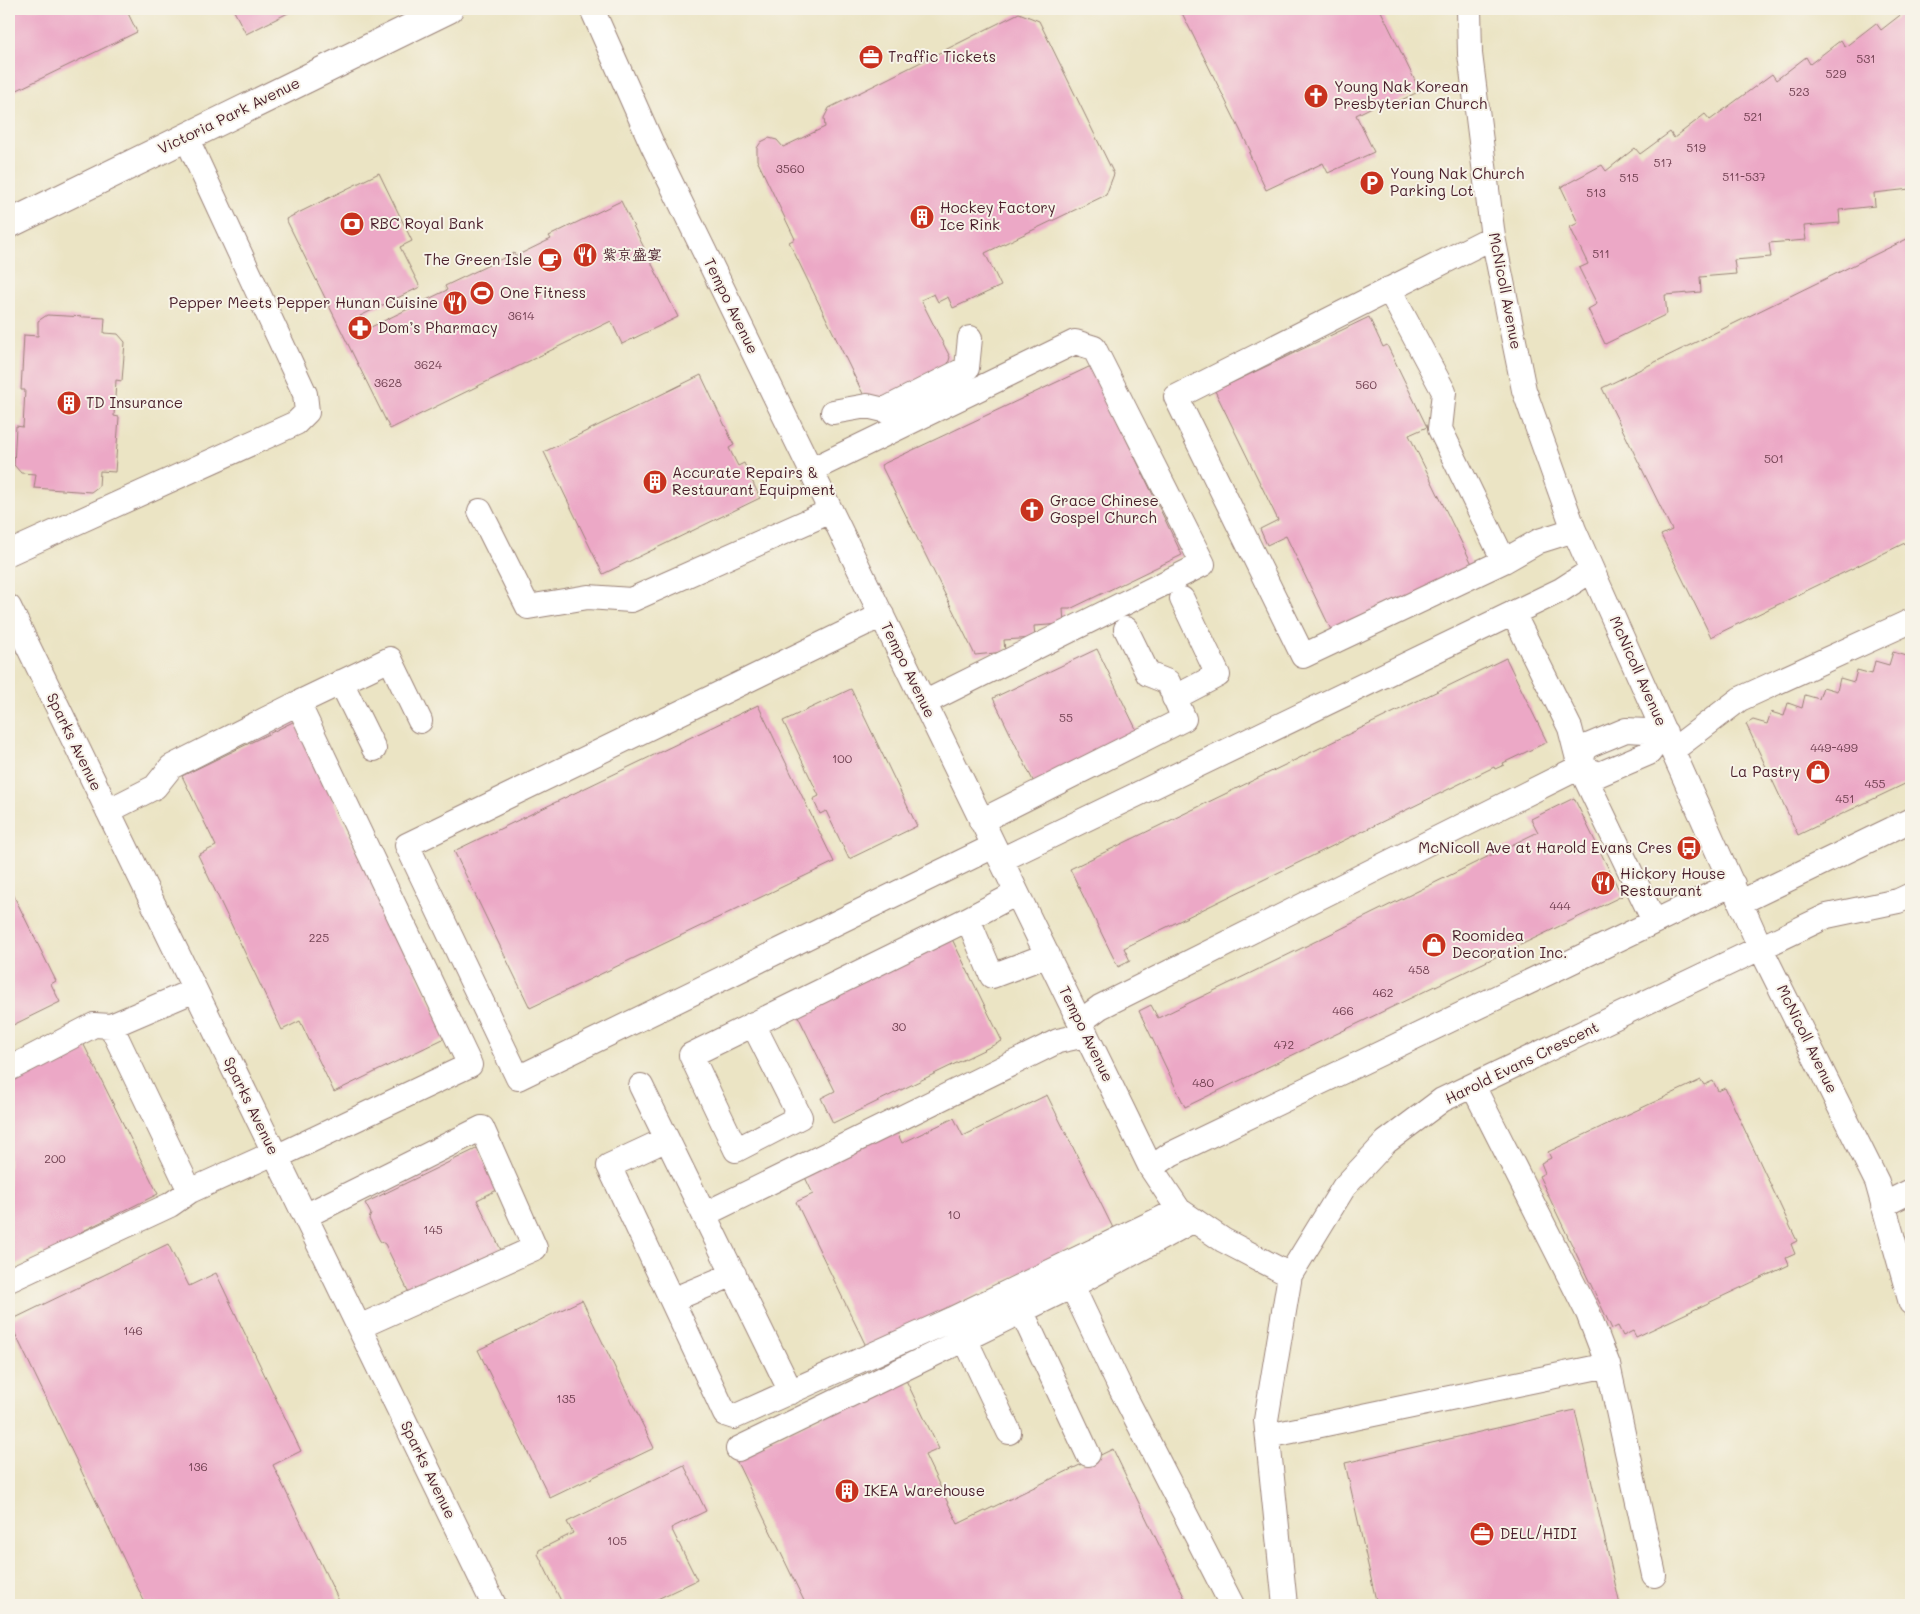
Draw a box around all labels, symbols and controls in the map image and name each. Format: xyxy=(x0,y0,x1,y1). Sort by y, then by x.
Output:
office icon: Traffic Tickets xyxy=(858,44,884,70)
place label: Traffic Tickets xyxy=(888,46,996,66)
house number: 531 xyxy=(1856,50,1876,66)
house number: 529 xyxy=(1826,65,1846,81)
street label: Victoria Park Avenue xyxy=(154,72,303,158)
place label: Young Nak Korean Presbyterian Church xyxy=(1334,76,1487,113)
church icon: Young Nak Korean Presbyterian Church xyxy=(1303,83,1329,109)
house number: 523 xyxy=(1789,83,1809,99)
house number: 521 xyxy=(1743,108,1763,124)
house number: 519 xyxy=(1686,139,1706,155)
house number: 517 xyxy=(1653,154,1673,170)
house number: 3560 xyxy=(776,160,805,176)
place label: Young Nak Church Parking Lot xyxy=(1390,163,1524,200)
house number: 511-537 xyxy=(1722,168,1766,184)
house number: 515 xyxy=(1619,169,1639,185)
parking icon: Young Nak Church Parking Lot xyxy=(1359,170,1385,196)
house number: 513 xyxy=(1586,184,1606,200)
place label: Hockey Factory Ice Rink xyxy=(940,197,1056,234)
building icon: Hockey Factory Ice Rink xyxy=(909,204,935,230)
bank icon: RBC Royal Bank xyxy=(339,211,365,237)
place label: RBC Royal Bank xyxy=(370,213,484,233)
street label: McNicoll Avenue xyxy=(1485,231,1527,351)
restaurant icon: 紫京盛宴 xyxy=(572,242,598,268)
place label: 紫京盛宴 xyxy=(602,244,662,264)
house number: 511 xyxy=(1592,245,1610,261)
cafe icon: The Green Isle xyxy=(537,247,563,273)
place label: The Green Isle xyxy=(424,249,532,269)
street label: Tempo Avenue xyxy=(700,254,764,357)
sports icon: One Fitness xyxy=(469,280,495,306)
place label: One Fitness xyxy=(500,282,586,302)
restaurant icon: Pepper Meets Pepper Hunan Cuisine xyxy=(442,290,468,316)
place label: Pepper Meets Pepper Hunan Cuisine xyxy=(169,292,438,312)
house number: 3614 xyxy=(508,307,534,323)
pharmacy icon: Dom’s Pharmacy xyxy=(347,315,373,341)
place label: Dom’s Pharmacy xyxy=(378,317,498,337)
house number: 3624 xyxy=(414,356,442,372)
house number: 3628 xyxy=(374,374,402,390)
house number: 560 xyxy=(1355,376,1377,392)
building icon: TD Insurance xyxy=(56,390,82,416)
place label: TD Insurance xyxy=(86,392,183,412)
house number: 501 xyxy=(1764,450,1784,466)
place label: Accurate Repairs & Restaurant Equipment xyxy=(672,462,835,499)
building icon: Accurate Repairs & Restaurant Equipment xyxy=(642,469,668,495)
place label: Grace Chinese Gospel Church xyxy=(1050,490,1159,527)
church icon: Grace Chinese Gospel Church xyxy=(1019,497,1045,523)
street label: McNicoll Avenue xyxy=(1606,612,1672,729)
street label: Tempo Avenue xyxy=(877,618,941,721)
street label: Sparks Avenue xyxy=(43,689,107,794)
house number: 55 xyxy=(1059,709,1073,725)
house number: 449-499 xyxy=(1810,739,1858,755)
house number: 100 xyxy=(832,750,853,766)
shop icon: La Pastry xyxy=(1805,759,1831,785)
place label: La Pastry xyxy=(1730,761,1800,781)
house number: 455 xyxy=(1864,775,1886,791)
house number: 451 xyxy=(1835,790,1855,806)
bus stop icon: McNicoll Ave at Harold Evans Cres xyxy=(1676,835,1702,861)
place label: McNicoll Ave at Harold Evans Cres xyxy=(1418,837,1672,857)
place label: Hickory House Restaurant xyxy=(1620,863,1726,900)
restaurant icon: Hickory House Restaurant xyxy=(1590,870,1616,896)
house number: 444 xyxy=(1549,897,1571,913)
place label: Roomidea Decoration Inc. xyxy=(1452,925,1568,962)
house number: 225 xyxy=(309,929,329,945)
shop icon: Roomidea Decoration Inc. xyxy=(1421,932,1447,958)
house number: 458 xyxy=(1408,961,1430,977)
street label: McNicoll Avenue xyxy=(1773,981,1843,1096)
street label: Tempo Avenue xyxy=(1055,982,1119,1085)
house number: 462 xyxy=(1373,984,1393,1000)
house number: 466 xyxy=(1332,1002,1354,1018)
street label: Harold Evans Crescent xyxy=(1441,1016,1602,1108)
house number: 30 xyxy=(892,1018,907,1034)
house number: 472 xyxy=(1274,1036,1294,1052)
street label: Sparks Avenue xyxy=(220,1053,284,1158)
house number: 480 xyxy=(1192,1074,1214,1090)
house number: 200 xyxy=(44,1150,66,1166)
house number: 10 xyxy=(948,1206,961,1222)
house number: 145 xyxy=(423,1221,443,1237)
house number: 146 xyxy=(123,1322,143,1338)
house number: 135 xyxy=(556,1390,576,1406)
street label: Sparks Avenue xyxy=(397,1417,461,1522)
house number: 136 xyxy=(188,1458,208,1474)
building icon: IKEA Warehouse xyxy=(834,1478,860,1504)
place label: IKEA Warehouse xyxy=(864,1480,985,1500)
office icon: DELL/HIDI xyxy=(1469,1521,1495,1547)
place label: DELL/HIDI xyxy=(1500,1523,1577,1543)
house number: 105 xyxy=(607,1532,627,1548)

